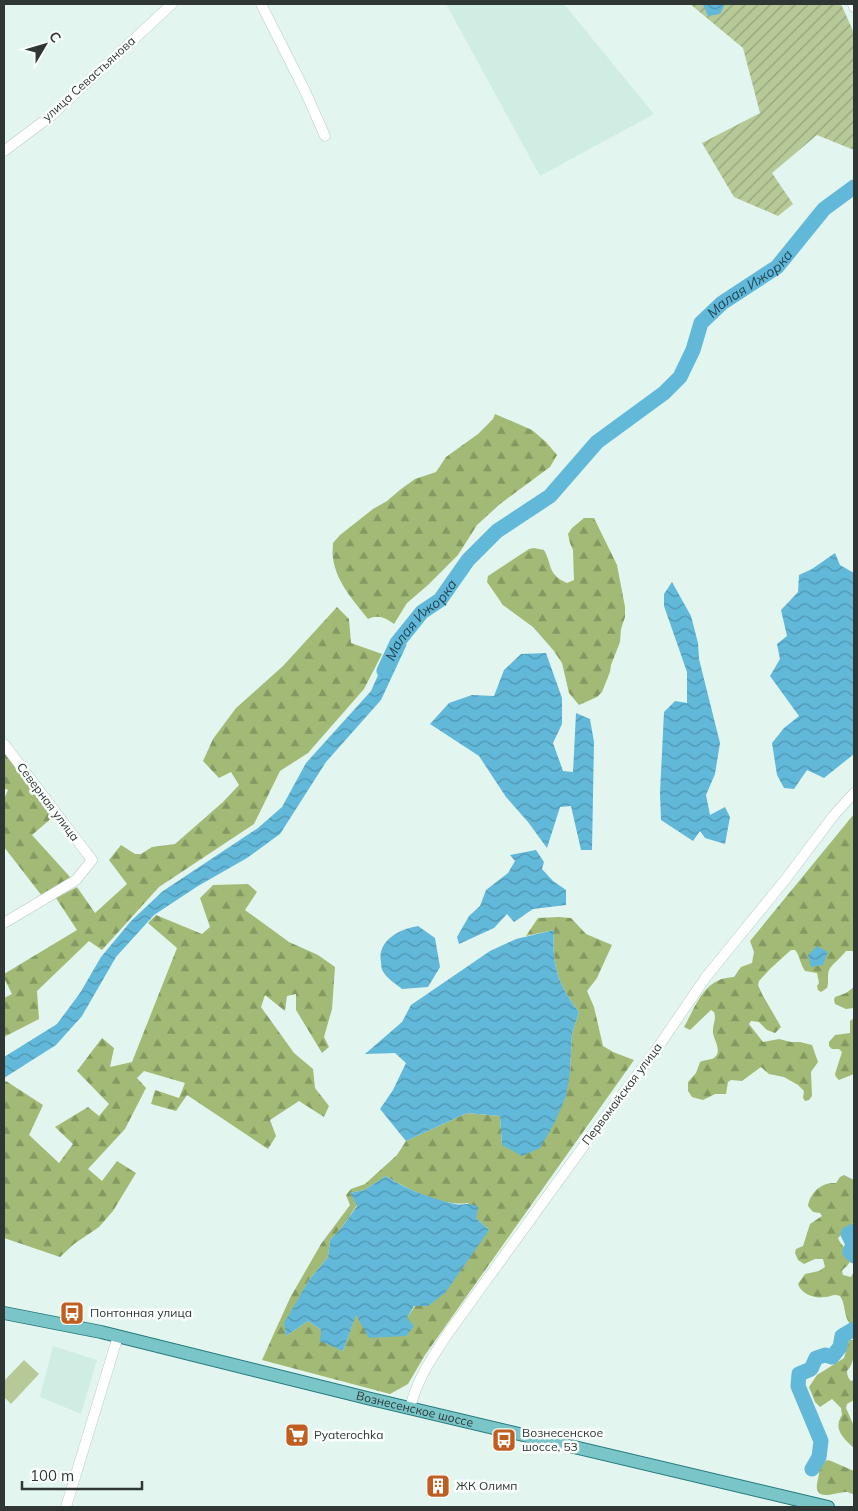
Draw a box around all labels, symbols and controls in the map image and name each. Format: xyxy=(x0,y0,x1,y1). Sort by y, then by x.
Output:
north arrow xyxy=(20,20,70,70)
street label: улица Севастьянова xyxy=(40,34,138,124)
water label: Малая Ижорка xyxy=(703,246,797,322)
water label: Малая Ижорка xyxy=(381,575,461,664)
street label: Северная улица xyxy=(14,759,83,844)
street label: Первомайская улица xyxy=(578,1040,665,1148)
bus stop icon: Понтонная улица xyxy=(59,1300,85,1326)
place label: Понтонная улица xyxy=(90,1305,192,1320)
street label: Вознесенское шоссе xyxy=(355,1388,475,1430)
supermarket icon: Pyaterochka xyxy=(284,1422,310,1448)
place label: Вознесенское шоссе, 53 xyxy=(522,1425,603,1454)
place label: Pyaterochka xyxy=(314,1427,383,1442)
bus stop icon: Вознесенское шоссе, 53 xyxy=(491,1427,517,1453)
scale bar xyxy=(22,1458,142,1490)
text: 100 m xyxy=(30,1466,74,1485)
building icon: ЖК Олимп xyxy=(425,1473,451,1499)
place label: ЖК Олимп xyxy=(456,1478,518,1493)

